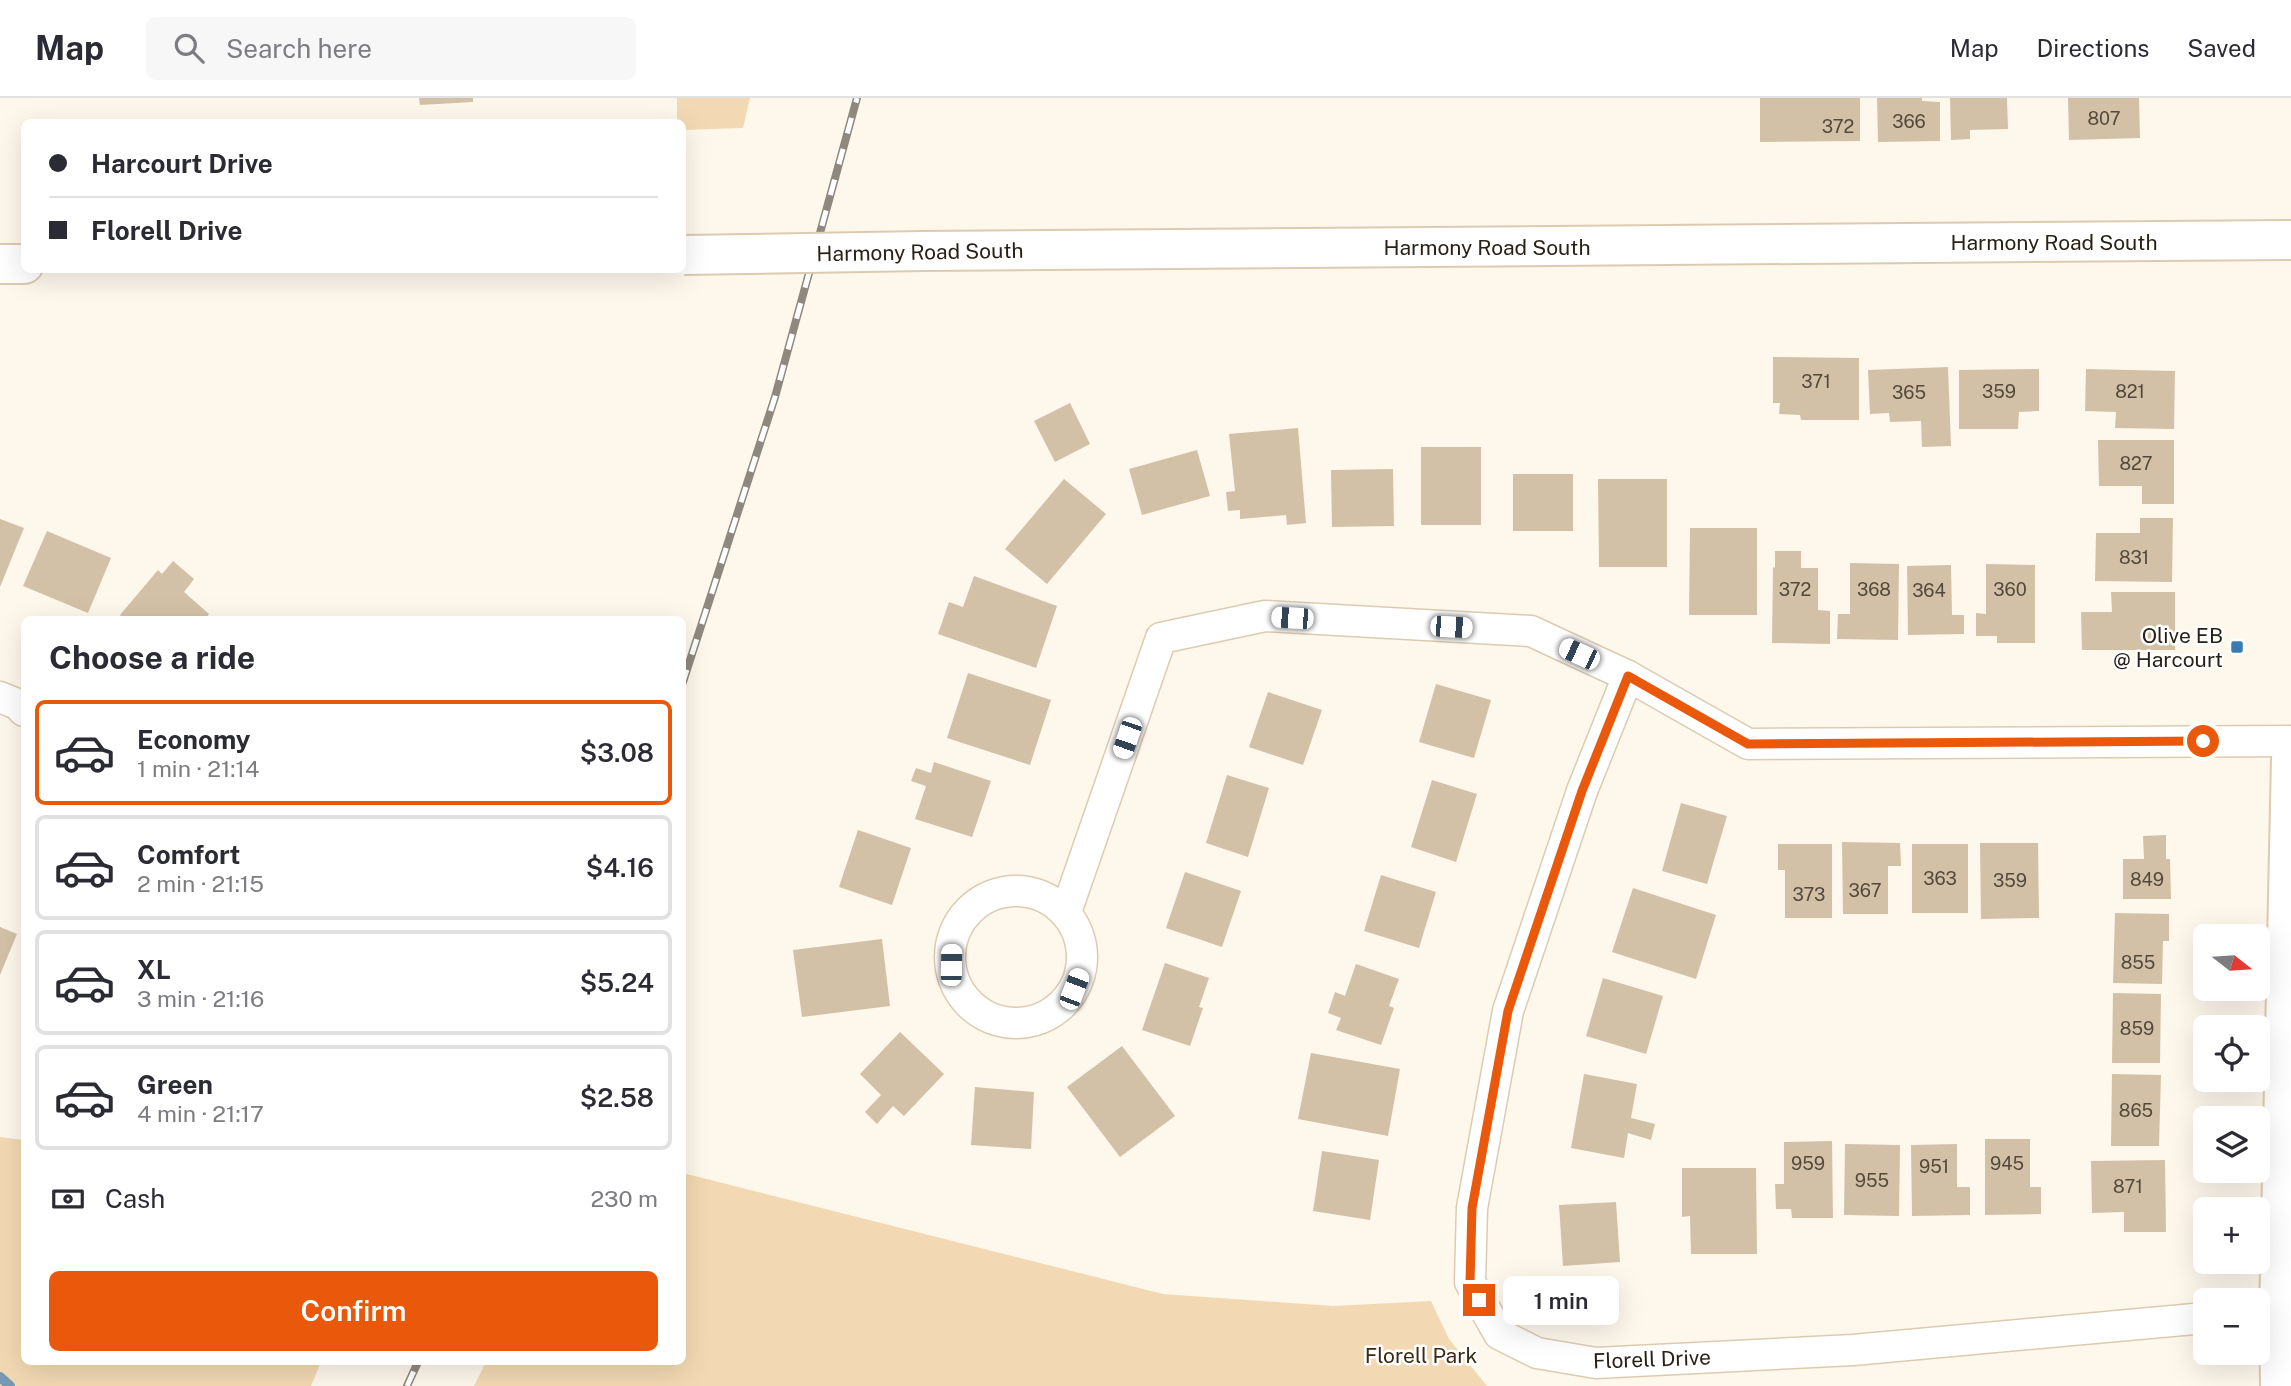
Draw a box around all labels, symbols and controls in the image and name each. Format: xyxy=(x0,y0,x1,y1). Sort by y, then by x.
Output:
search box xyxy=(146,17,636,80)
text: Map xyxy=(35,29,104,67)
icon: search xyxy=(170,29,208,67)
text: Search here xyxy=(226,33,372,64)
text: Map xyxy=(1950,34,1999,62)
text: Directions xyxy=(2037,34,2149,62)
text: Saved xyxy=(2187,34,2256,62)
house number: 807 xyxy=(2087,108,2121,129)
house number: 366 xyxy=(1892,111,1926,132)
house number: 372 xyxy=(1822,116,1854,137)
text: Harcourt Drive xyxy=(91,148,273,179)
text: Florell Drive xyxy=(91,215,242,246)
street label: Harmony Road South xyxy=(1950,230,2158,255)
street label: Harmony Road South xyxy=(1383,235,1591,260)
street label: Harmony Road South xyxy=(816,238,1024,266)
house number: 371 xyxy=(1801,371,1831,392)
house number: 359 xyxy=(1982,381,2016,402)
house number: 821 xyxy=(2115,381,2145,402)
house number: 365 xyxy=(1892,382,1926,403)
house number: 827 xyxy=(2119,453,2153,474)
house number: 831 xyxy=(2119,547,2149,568)
house number: 372 xyxy=(1779,579,1811,600)
house number: 368 xyxy=(1857,579,1891,600)
house number: 360 xyxy=(1993,579,2027,600)
house number: 364 xyxy=(1912,580,1946,601)
car xyxy=(1271,606,1314,630)
car xyxy=(1430,615,1473,639)
place label: Olive EB @ Harcourt xyxy=(2113,623,2223,672)
car xyxy=(1556,636,1603,672)
text: Choose a ride xyxy=(49,639,255,676)
marker: Olive EB @ Harcourt xyxy=(2229,639,2245,655)
car xyxy=(1111,715,1144,761)
icon: car xyxy=(53,721,116,784)
text: Economy xyxy=(137,724,250,755)
route start xyxy=(2187,725,2219,757)
text: $3.08 xyxy=(580,737,654,768)
text: 1 min · 21:14 xyxy=(137,755,259,782)
icon: car xyxy=(53,836,116,899)
text: Comfort xyxy=(137,839,240,870)
text: $4.16 xyxy=(586,852,654,883)
house number: 363 xyxy=(1923,868,1957,889)
house number: 849 xyxy=(2130,869,2164,890)
text: 2 min · 21:15 xyxy=(137,870,264,897)
house number: 359 xyxy=(1993,870,2027,891)
house number: 367 xyxy=(1849,880,1881,901)
house number: 373 xyxy=(1793,884,1825,905)
north arrow xyxy=(2193,924,2270,1001)
map controls xyxy=(2193,924,2270,1365)
car xyxy=(941,944,962,986)
icon: car xyxy=(53,951,116,1014)
house number: 855 xyxy=(2121,952,2155,973)
text: XL xyxy=(137,954,171,985)
car xyxy=(1057,966,1092,1012)
text: $5.24 xyxy=(580,967,654,998)
text: 3 min · 21:16 xyxy=(137,985,264,1012)
button: locate xyxy=(2193,1015,2270,1092)
house number: 859 xyxy=(2120,1018,2154,1039)
icon: car xyxy=(53,1066,116,1129)
text: Green xyxy=(137,1069,213,1100)
text: $2.58 xyxy=(580,1082,654,1113)
text: 4 min · 21:17 xyxy=(137,1100,264,1127)
house number: 865 xyxy=(2119,1100,2153,1121)
button: layers xyxy=(2193,1106,2270,1183)
house number: 959 xyxy=(1791,1153,1825,1174)
house number: 945 xyxy=(1990,1153,2024,1174)
house number: 951 xyxy=(1919,1156,1949,1177)
house number: 955 xyxy=(1855,1170,1889,1191)
house number: 871 xyxy=(2113,1176,2143,1197)
icon: cash xyxy=(49,1180,87,1218)
text: Cash xyxy=(105,1183,165,1214)
text: 230 m xyxy=(590,1185,658,1212)
button: + xyxy=(2193,1197,2270,1274)
button: Confirm xyxy=(49,1271,658,1351)
callout: 1 min xyxy=(1504,1276,1619,1324)
route end xyxy=(1463,1284,1495,1316)
text: 1 min xyxy=(1534,1287,1588,1314)
button: − xyxy=(2193,1288,2270,1365)
park label: Florell Park xyxy=(1365,1343,1477,1368)
street label: Florell Drive xyxy=(1593,1344,1711,1374)

